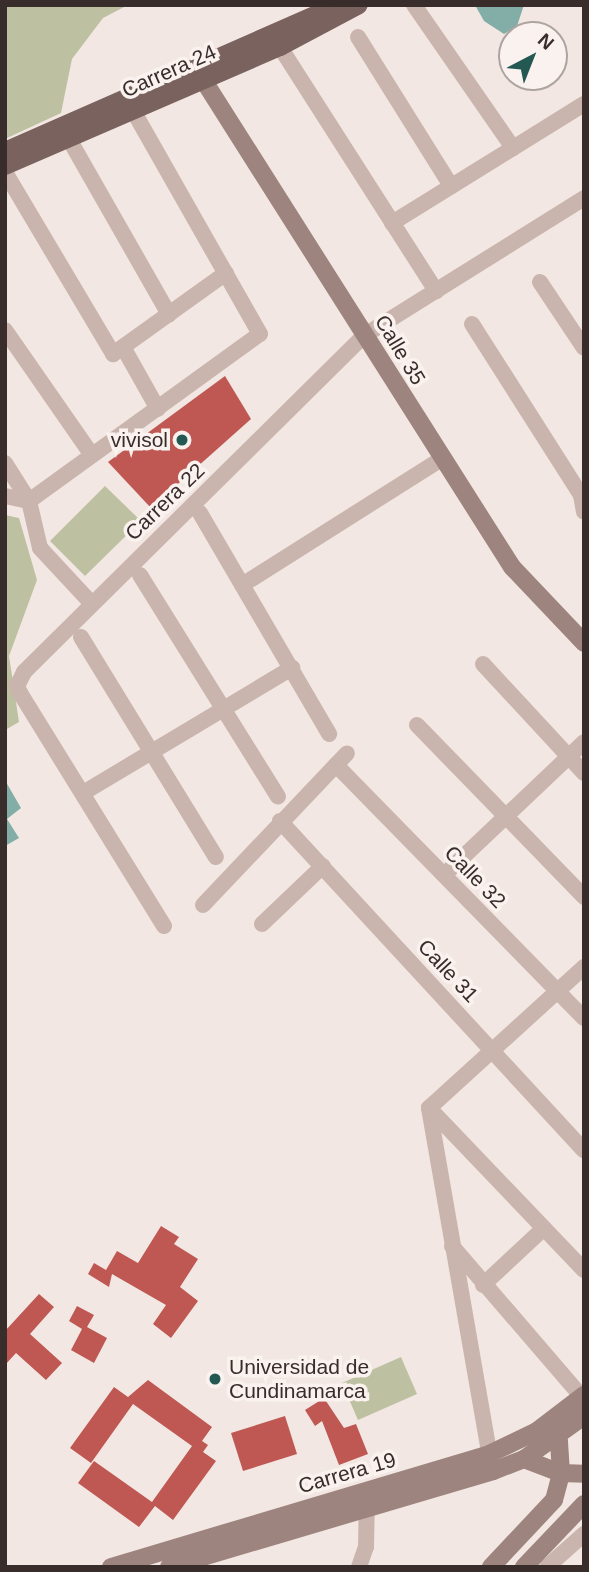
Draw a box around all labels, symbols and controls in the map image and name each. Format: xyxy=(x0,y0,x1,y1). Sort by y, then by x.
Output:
north arrow xyxy=(498,21,568,91)
text: N xyxy=(534,29,558,54)
street label: Carrera 24 xyxy=(118,39,220,103)
street label: Calle 35 xyxy=(369,310,431,390)
place label: vivisol xyxy=(111,427,168,453)
marker: vivisol xyxy=(174,432,190,448)
street label: Carrera 22 xyxy=(120,458,210,546)
street label: Calle 32 xyxy=(439,841,511,913)
street label: Calle 31 xyxy=(413,934,483,1008)
place label: Universidad de Cundinamarca xyxy=(229,1354,369,1404)
marker: Universidad de Cundinamarca xyxy=(207,1371,223,1387)
street label: Carrera 19 xyxy=(295,1447,399,1499)

